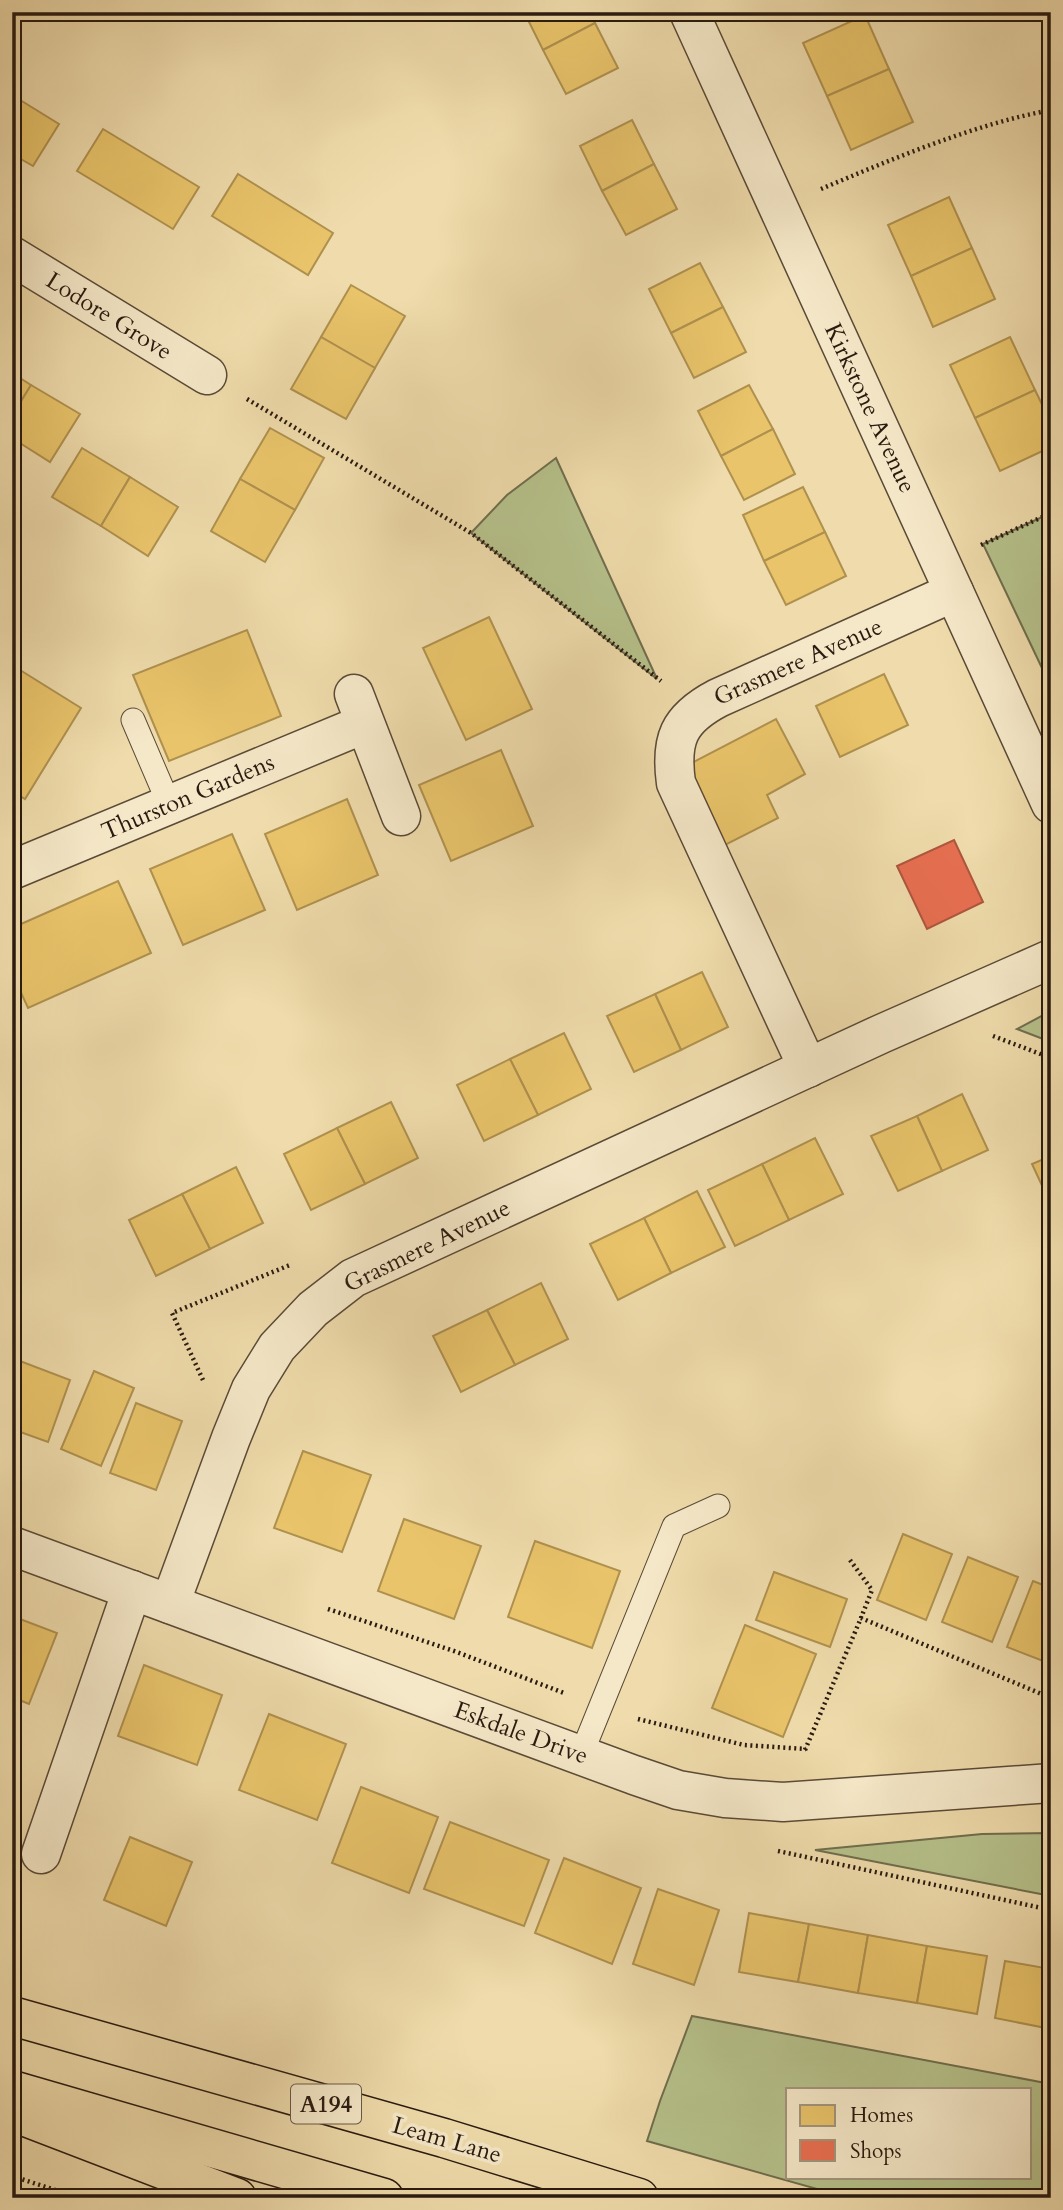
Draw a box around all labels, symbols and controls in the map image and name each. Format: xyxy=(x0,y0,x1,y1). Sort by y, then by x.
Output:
street label: Lodore Grove xyxy=(40,264,178,368)
street label: Kirkstone Avenue xyxy=(816,318,924,498)
street label: Grasmere Avenue xyxy=(708,610,888,714)
street label: Thurston Gardens xyxy=(96,746,280,848)
street label: Grasmere Avenue xyxy=(338,1191,516,1301)
street label: Eskdale Drive xyxy=(449,1693,593,1773)
road number: A194 xyxy=(291,2084,361,2124)
legend xyxy=(786,2088,1032,2178)
text: Homes xyxy=(850,2101,913,2130)
street label: Leam Lane xyxy=(389,2109,505,2171)
text: Shops xyxy=(850,2137,902,2166)

